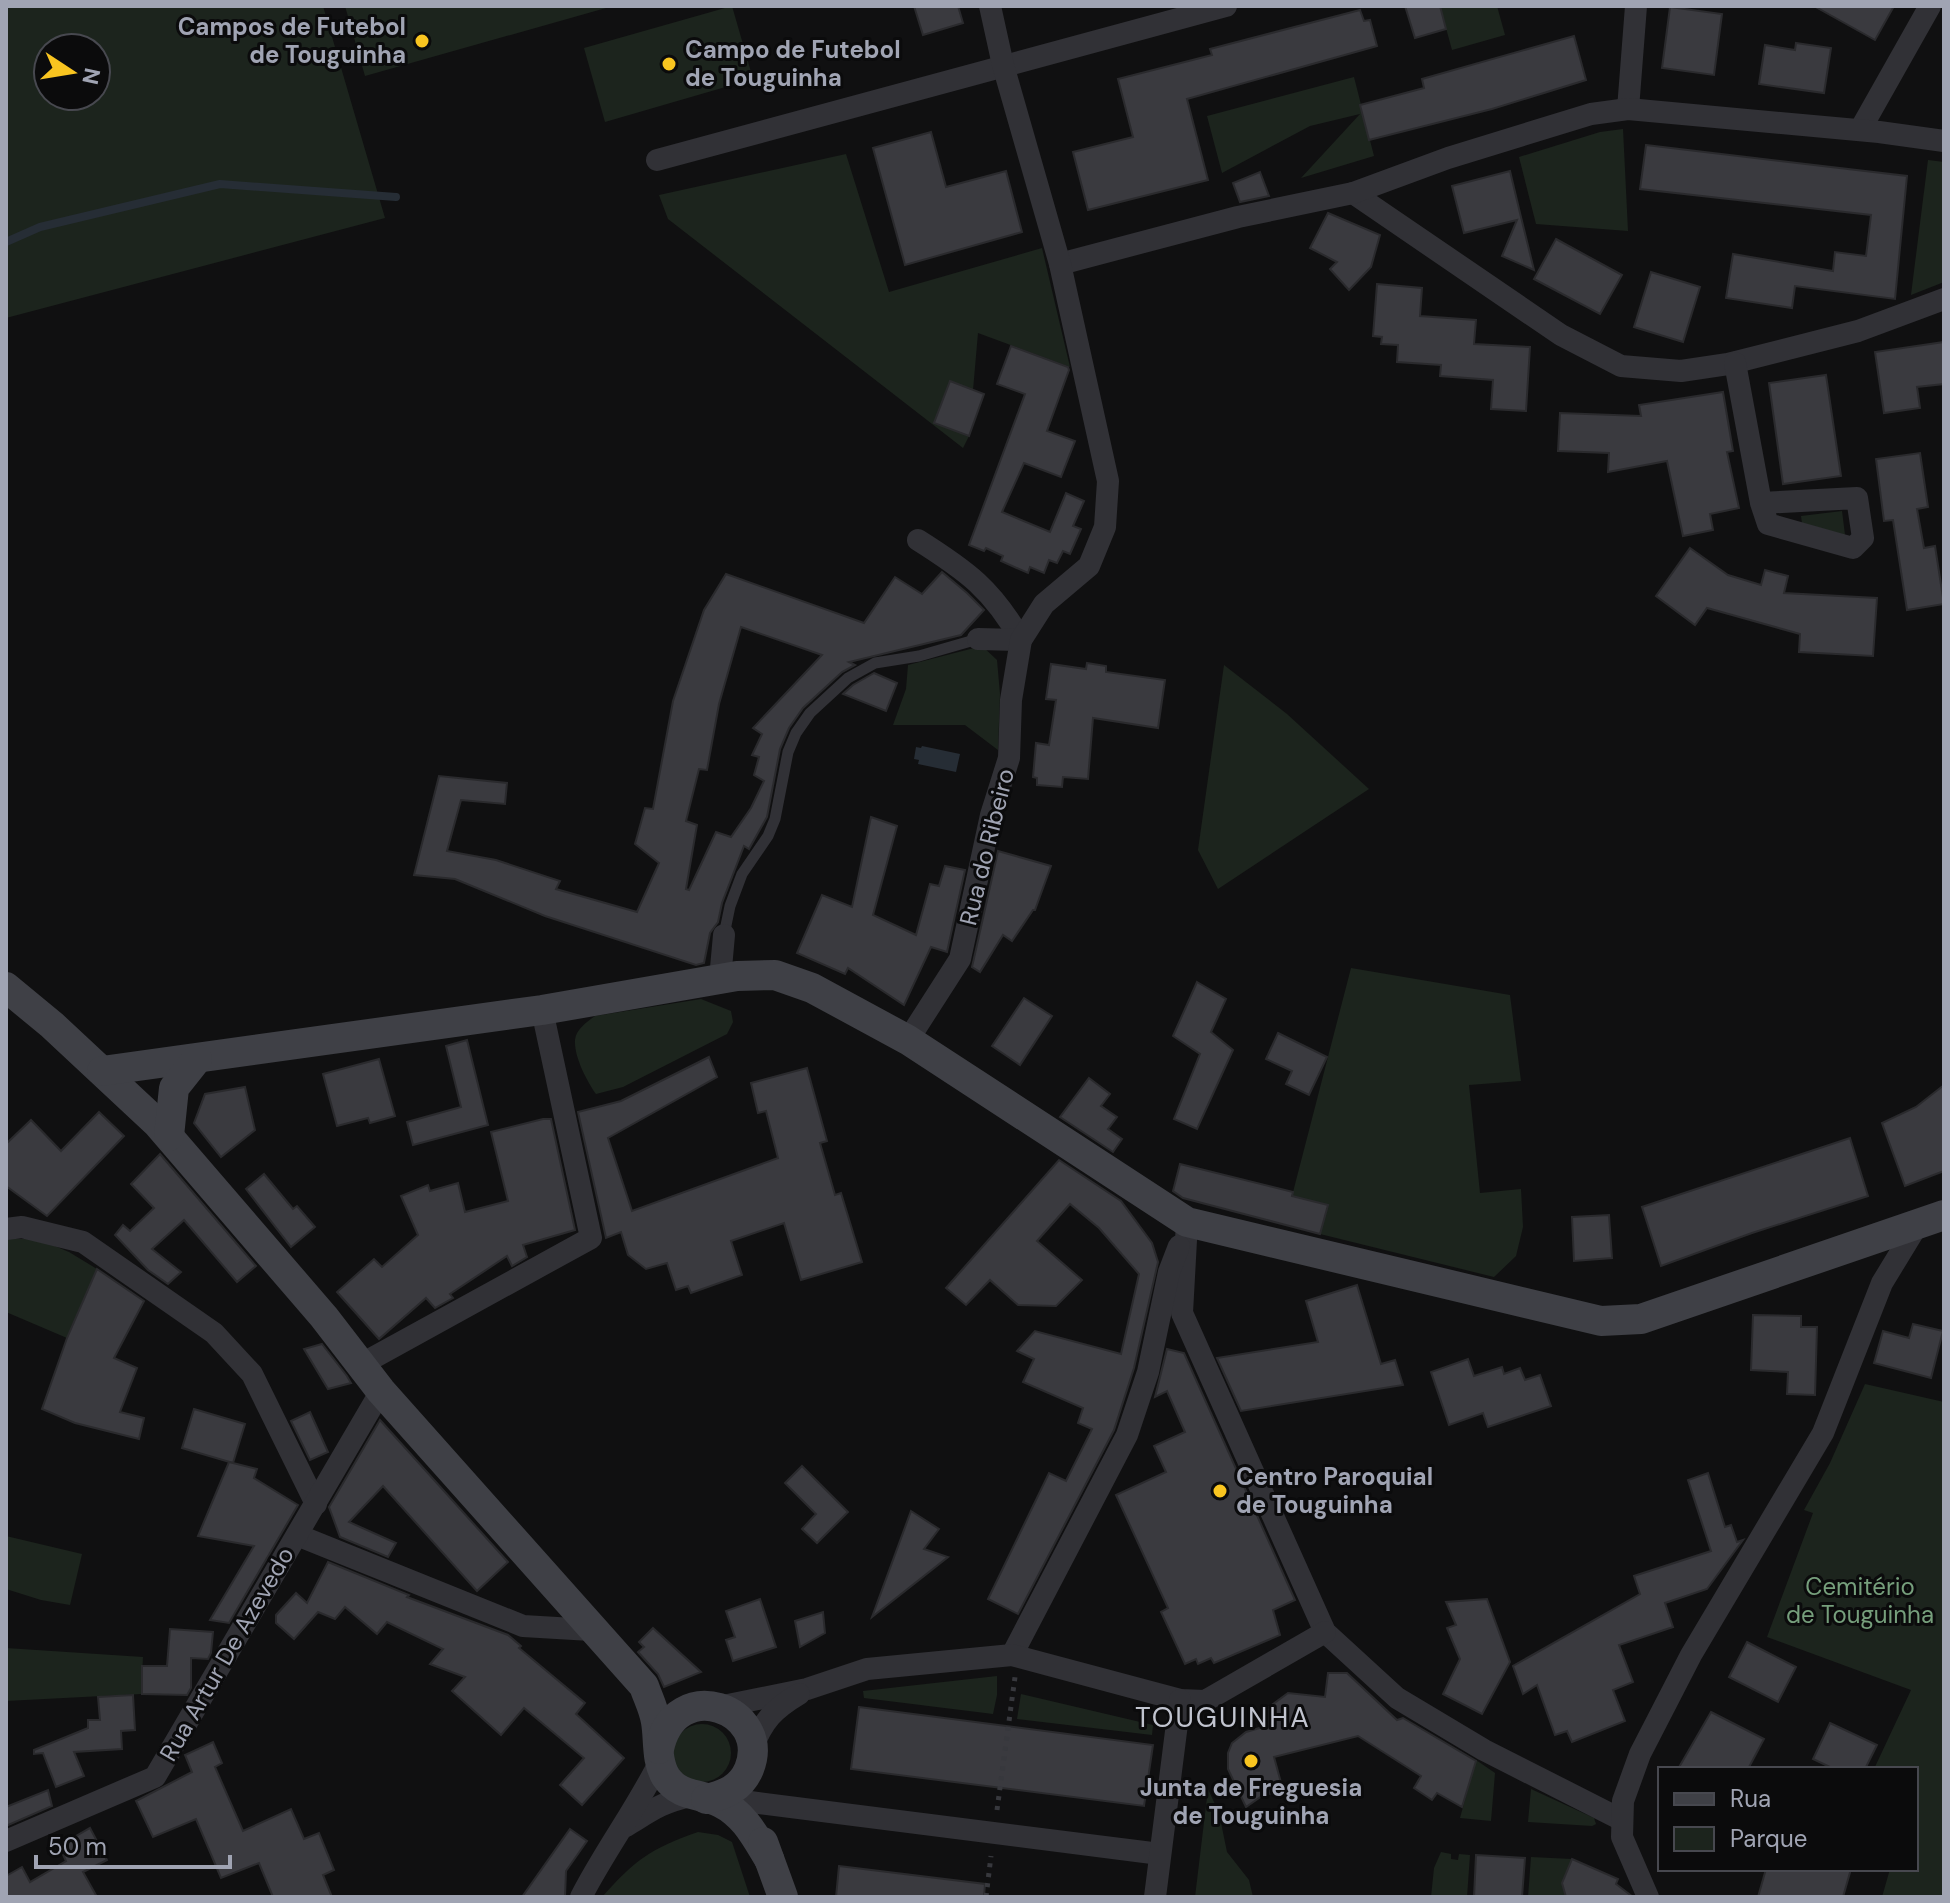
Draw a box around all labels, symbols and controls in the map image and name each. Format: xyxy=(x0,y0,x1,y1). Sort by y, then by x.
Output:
place label: Campos de Futebol de Touguinha xyxy=(178,11,406,70)
north arrow xyxy=(32,32,112,112)
marker: Campos de Futebol de Touguinha xyxy=(413,32,431,50)
place label: Campo de Futebol de Touguinha xyxy=(685,34,901,93)
marker: Campo de Futebol de Touguinha xyxy=(660,55,678,73)
text: N xyxy=(75,65,107,87)
street label: Rua do Ribeiro xyxy=(952,765,1021,928)
place label: Centro Paroquial de Touguinha xyxy=(1236,1461,1433,1520)
marker: Centro Paroquial de Touguinha xyxy=(1211,1482,1229,1500)
street label: Rua Artur De Azevedo xyxy=(153,1541,301,1766)
park label: Cemitério de Touguinha xyxy=(1786,1571,1934,1630)
district label: TOUGUINHA xyxy=(1135,1699,1311,1736)
marker: Junta de Freguesia de Touguinha xyxy=(1242,1752,1260,1770)
legend xyxy=(1658,1767,1918,1871)
place label: Junta de Freguesia de Touguinha xyxy=(1140,1772,1362,1831)
text: Rua xyxy=(1730,1783,1771,1814)
scale bar xyxy=(36,1819,230,1869)
text: Parque xyxy=(1730,1823,1807,1854)
text: 50 m xyxy=(48,1831,107,1862)

